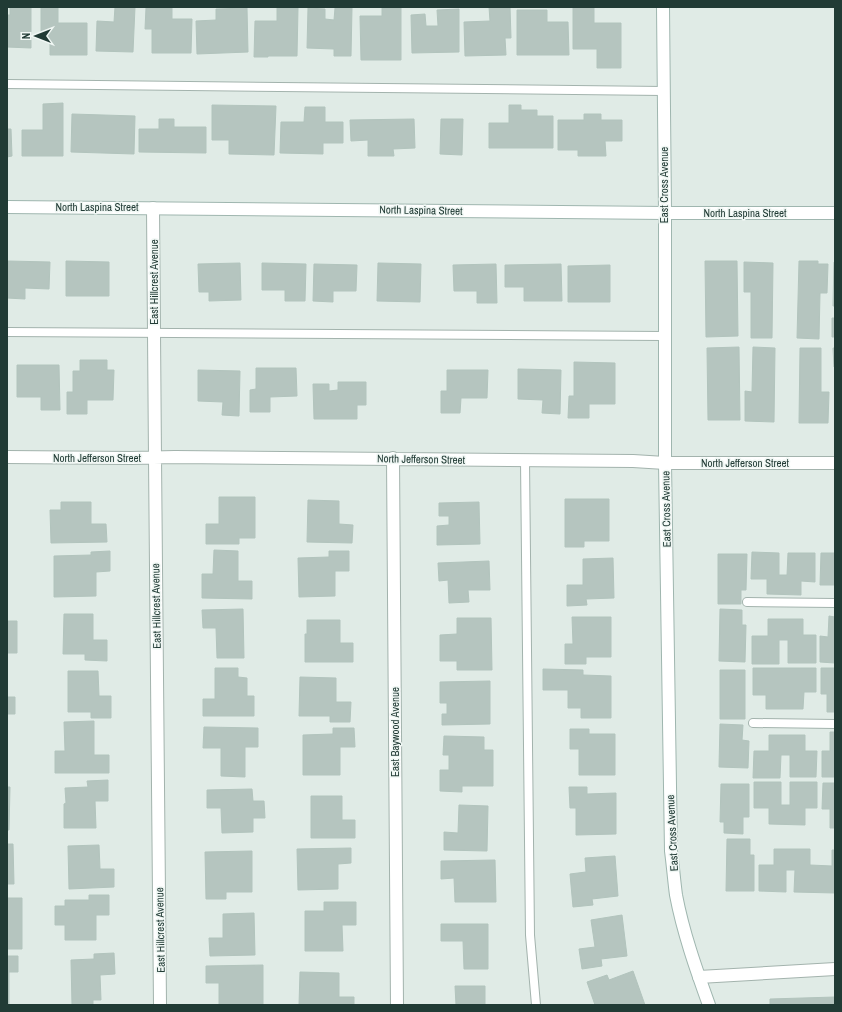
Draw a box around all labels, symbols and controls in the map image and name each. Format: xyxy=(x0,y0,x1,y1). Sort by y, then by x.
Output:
north arrow xyxy=(16,16,56,56)
text: N xyxy=(19,33,33,39)
street label: East Cross Avenue xyxy=(657,147,671,223)
street label: North Laspina Street xyxy=(55,200,139,214)
street label: North Laspina Street xyxy=(379,202,463,218)
street label: North Laspina Street xyxy=(703,206,787,220)
street label: East Hillcrest Avenue xyxy=(147,239,161,325)
street label: North Jefferson Street xyxy=(53,451,142,465)
street label: North Jefferson Street xyxy=(377,451,466,467)
street label: North Jefferson Street xyxy=(701,456,790,470)
street label: East Cross Avenue xyxy=(658,471,674,547)
street label: East Hillcrest Avenue xyxy=(148,563,164,649)
street label: East Baywood Avenue xyxy=(388,687,402,777)
street label: East Cross Avenue xyxy=(663,794,681,872)
street label: East Hillcrest Avenue xyxy=(152,887,168,973)

